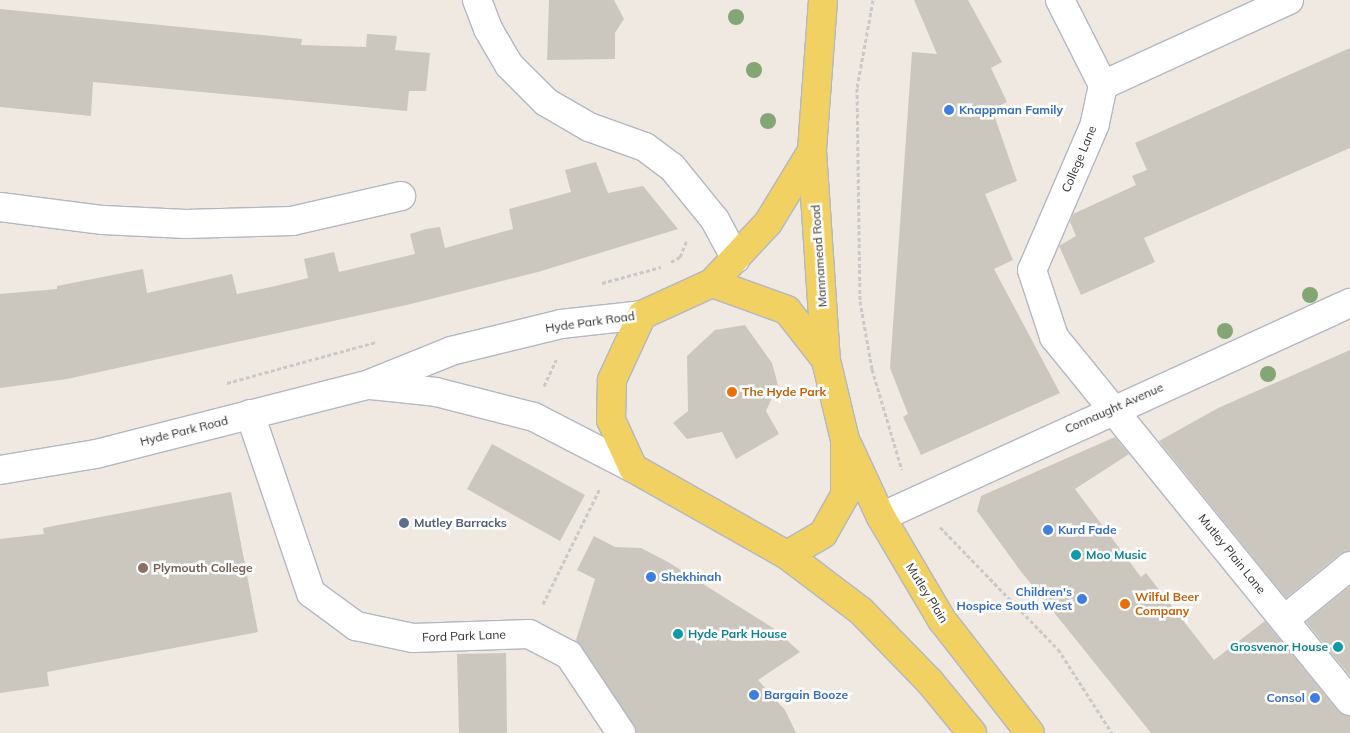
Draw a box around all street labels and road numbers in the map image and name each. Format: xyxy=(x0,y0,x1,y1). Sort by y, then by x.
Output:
street label: College Lane xyxy=(1058,123,1100,195)
street label: Mannamead Road xyxy=(808,204,830,308)
street label: Hyde Park Road xyxy=(544,309,636,335)
street label: Connaught Avenue xyxy=(1063,380,1165,436)
street label: Hyde Park Road xyxy=(139,413,229,449)
street label: Mutley Plain Lane xyxy=(1195,511,1269,597)
street label: Mutley Plain xyxy=(903,560,951,626)
street label: Ford Park Lane xyxy=(422,627,506,645)

